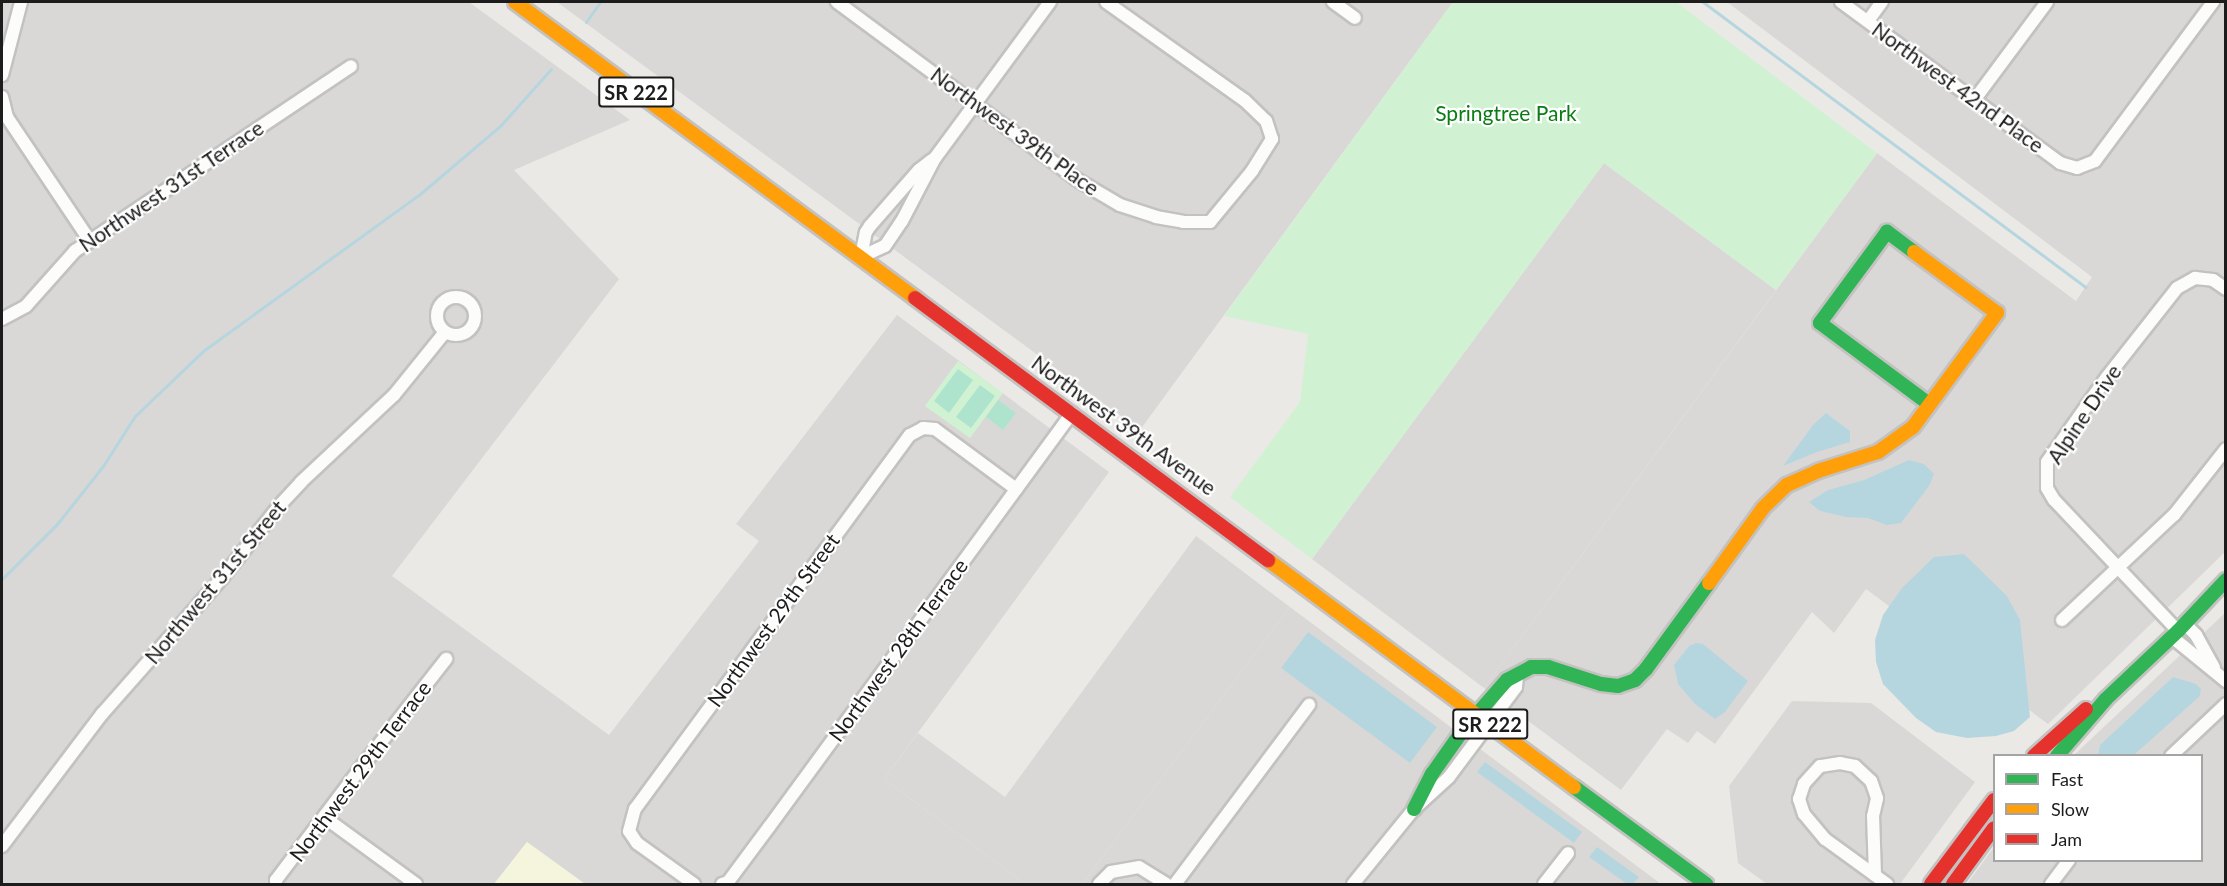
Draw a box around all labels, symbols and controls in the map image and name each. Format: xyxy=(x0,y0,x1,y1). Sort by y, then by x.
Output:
street label: Northwest 42nd Place xyxy=(1867,16,2049,158)
street label: Northwest 39th Place xyxy=(926,62,1104,200)
road number: SR 222 xyxy=(597,75,675,109)
park label: Springtree Park xyxy=(1435,100,1577,126)
street label: Northwest 31st Terrace xyxy=(74,115,268,257)
street label: Northwest 39th Avenue xyxy=(1027,349,1221,501)
street label: Alpine Drive xyxy=(2042,360,2126,468)
street label: Northwest 31st Street xyxy=(139,495,291,669)
street label: Northwest 29th Street xyxy=(702,528,844,712)
street label: Northwest 28th Terrace xyxy=(823,553,973,747)
street label: Northwest 29th Terrace xyxy=(284,675,436,867)
road number: SR 222 xyxy=(1451,707,1529,741)
legend xyxy=(1993,754,2203,862)
text: Fast xyxy=(2051,768,2083,790)
text: Slow xyxy=(2051,798,2089,820)
text: Jam xyxy=(2051,828,2082,850)

